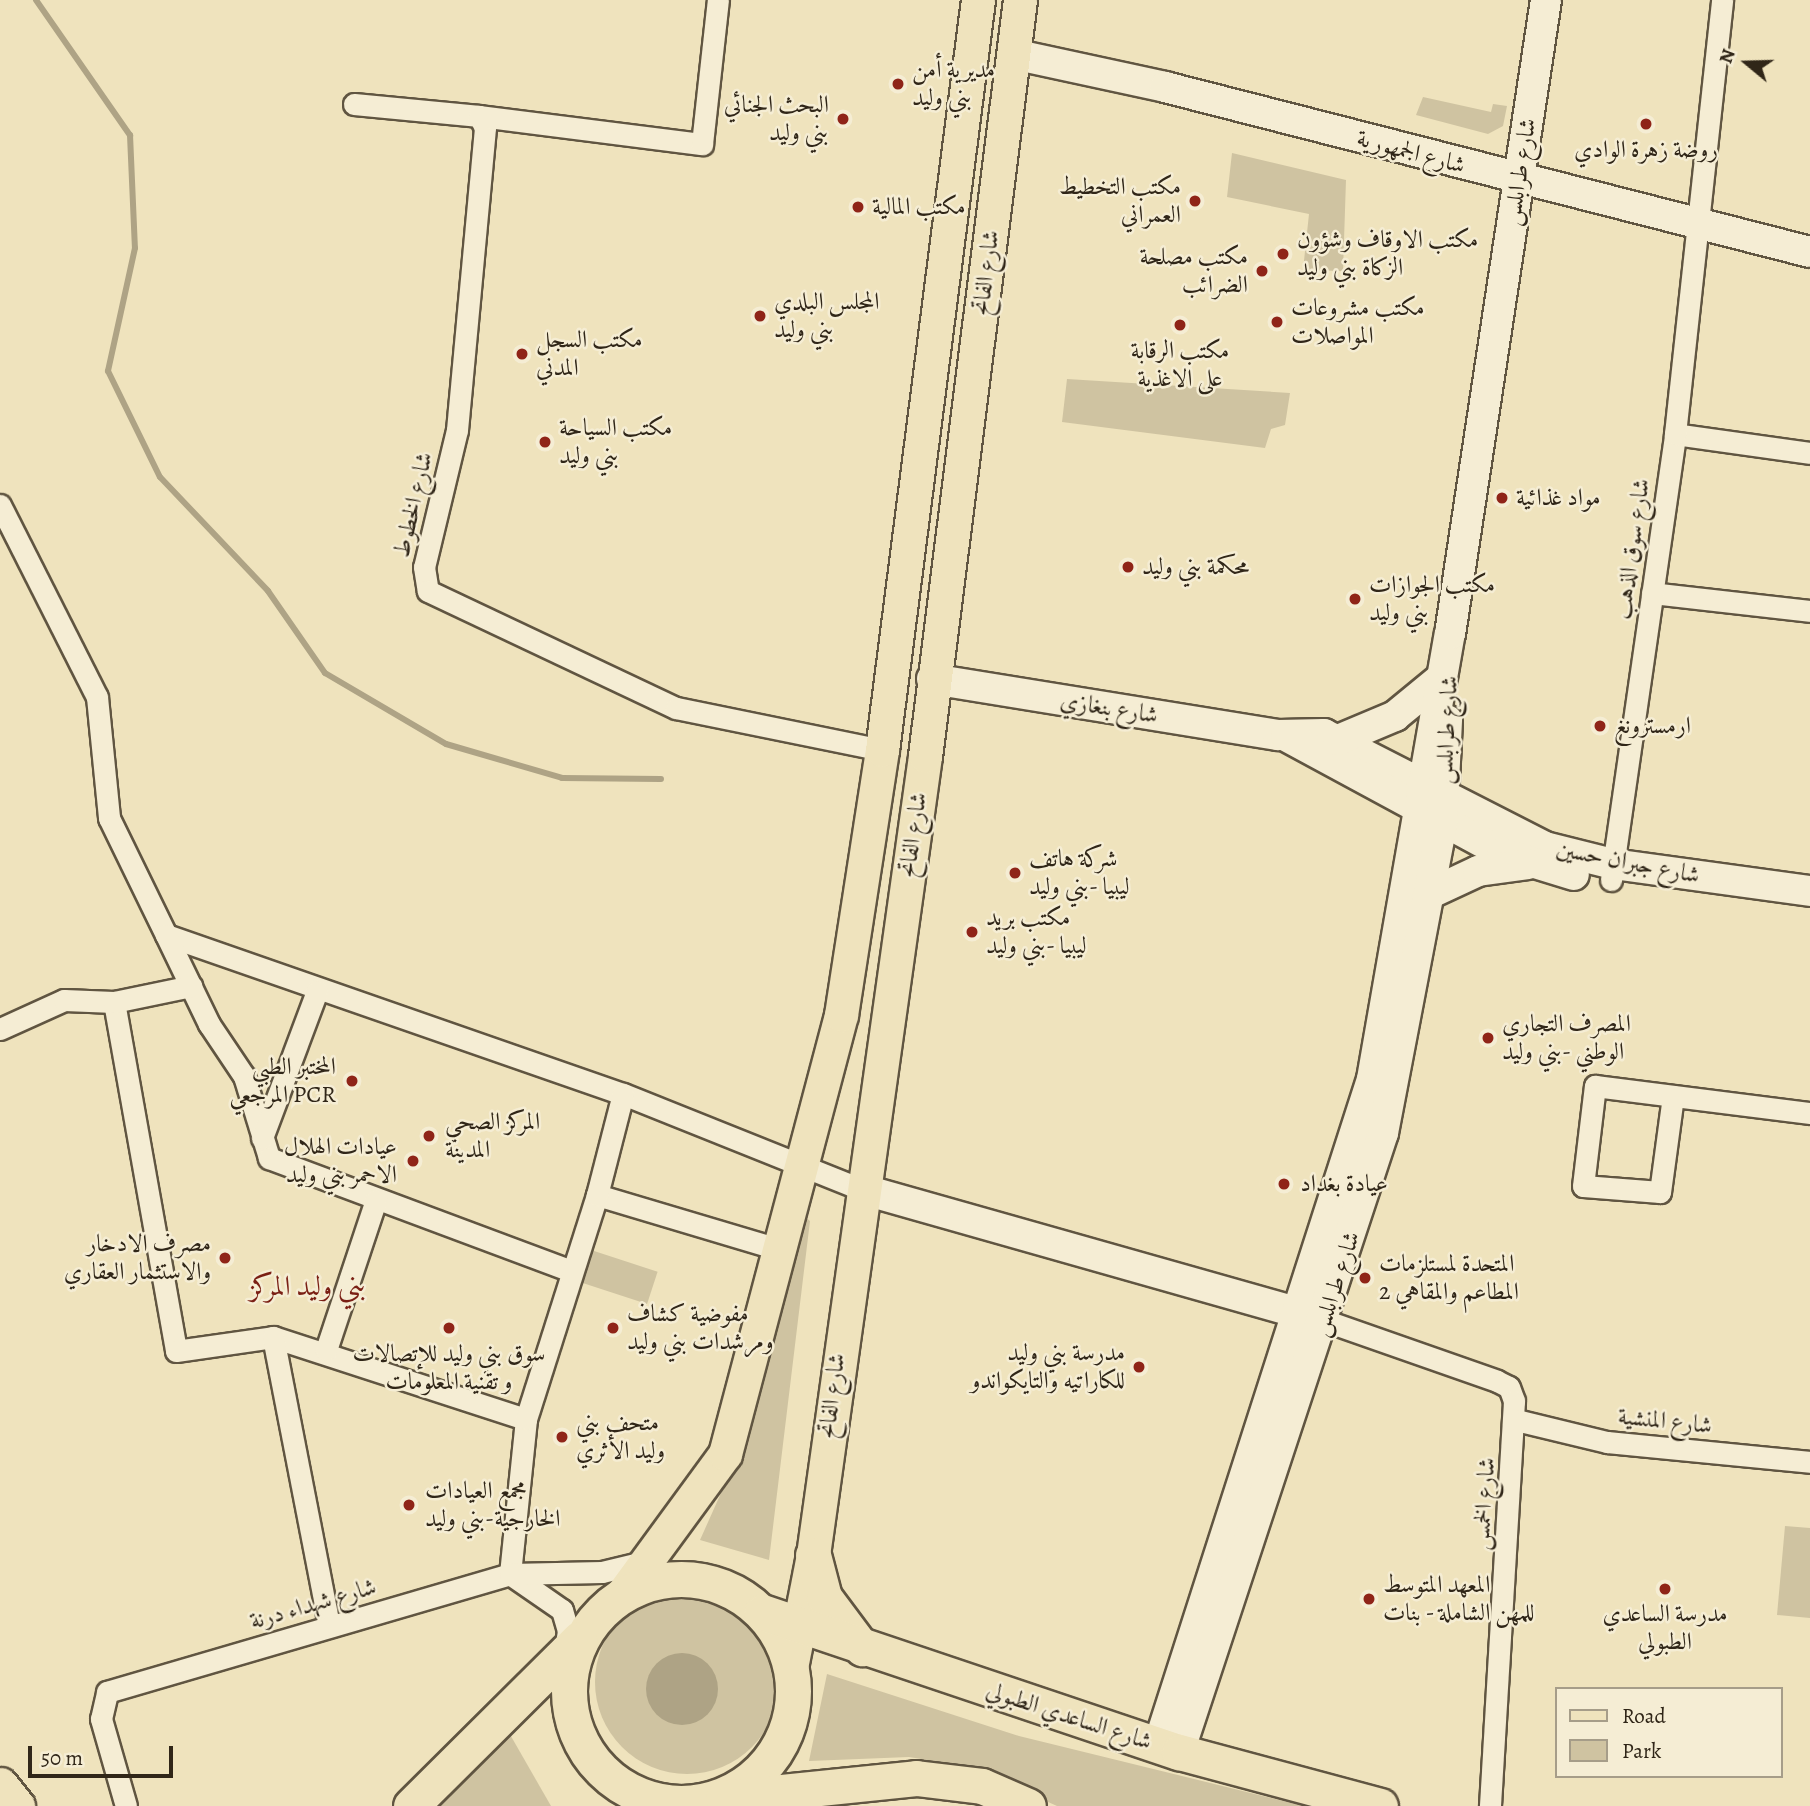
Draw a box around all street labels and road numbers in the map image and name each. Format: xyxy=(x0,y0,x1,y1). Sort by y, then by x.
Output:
street label: شارع طرابلس xyxy=(1497,116,1543,228)
street label: شارع الجمهورية xyxy=(1354,124,1468,180)
street label: شارع الفاتح xyxy=(966,229,1006,317)
street label: شارع الخطوط xyxy=(387,449,439,561)
street label: شارع سوق الذهب xyxy=(1608,477,1656,621)
street label: شارع طرابلس xyxy=(1430,675,1464,785)
street label: شارع بنغازي xyxy=(1058,686,1160,730)
street label: شارع الفاتح xyxy=(893,790,933,880)
street label: شارع جبران حسين xyxy=(1554,834,1702,890)
street label: شارع طرابلس xyxy=(1306,1228,1366,1340)
street label: شارع الفاتح xyxy=(812,1352,852,1440)
street label: شارع المنشية xyxy=(1616,1402,1714,1440)
street label: شارع الخمس xyxy=(1466,1457,1502,1551)
street label: شارع شهداء درنة xyxy=(246,1572,380,1636)
street label: شارع الساعدي الطبولي xyxy=(982,1676,1156,1756)

